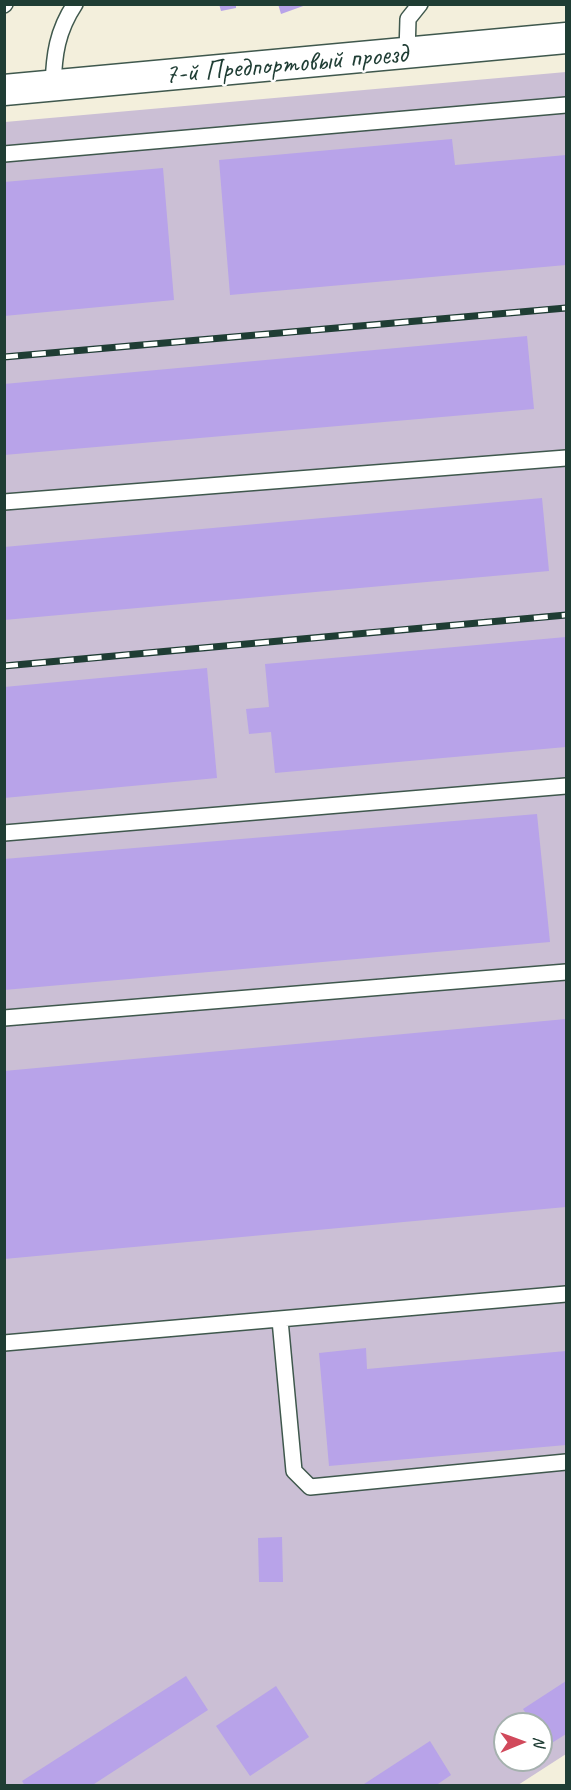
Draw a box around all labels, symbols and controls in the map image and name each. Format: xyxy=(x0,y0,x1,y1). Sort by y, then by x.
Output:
street label: 7-й Предпортовый проезд xyxy=(163,38,409,92)
north arrow xyxy=(493,1712,553,1772)
text: N xyxy=(529,1737,549,1747)

